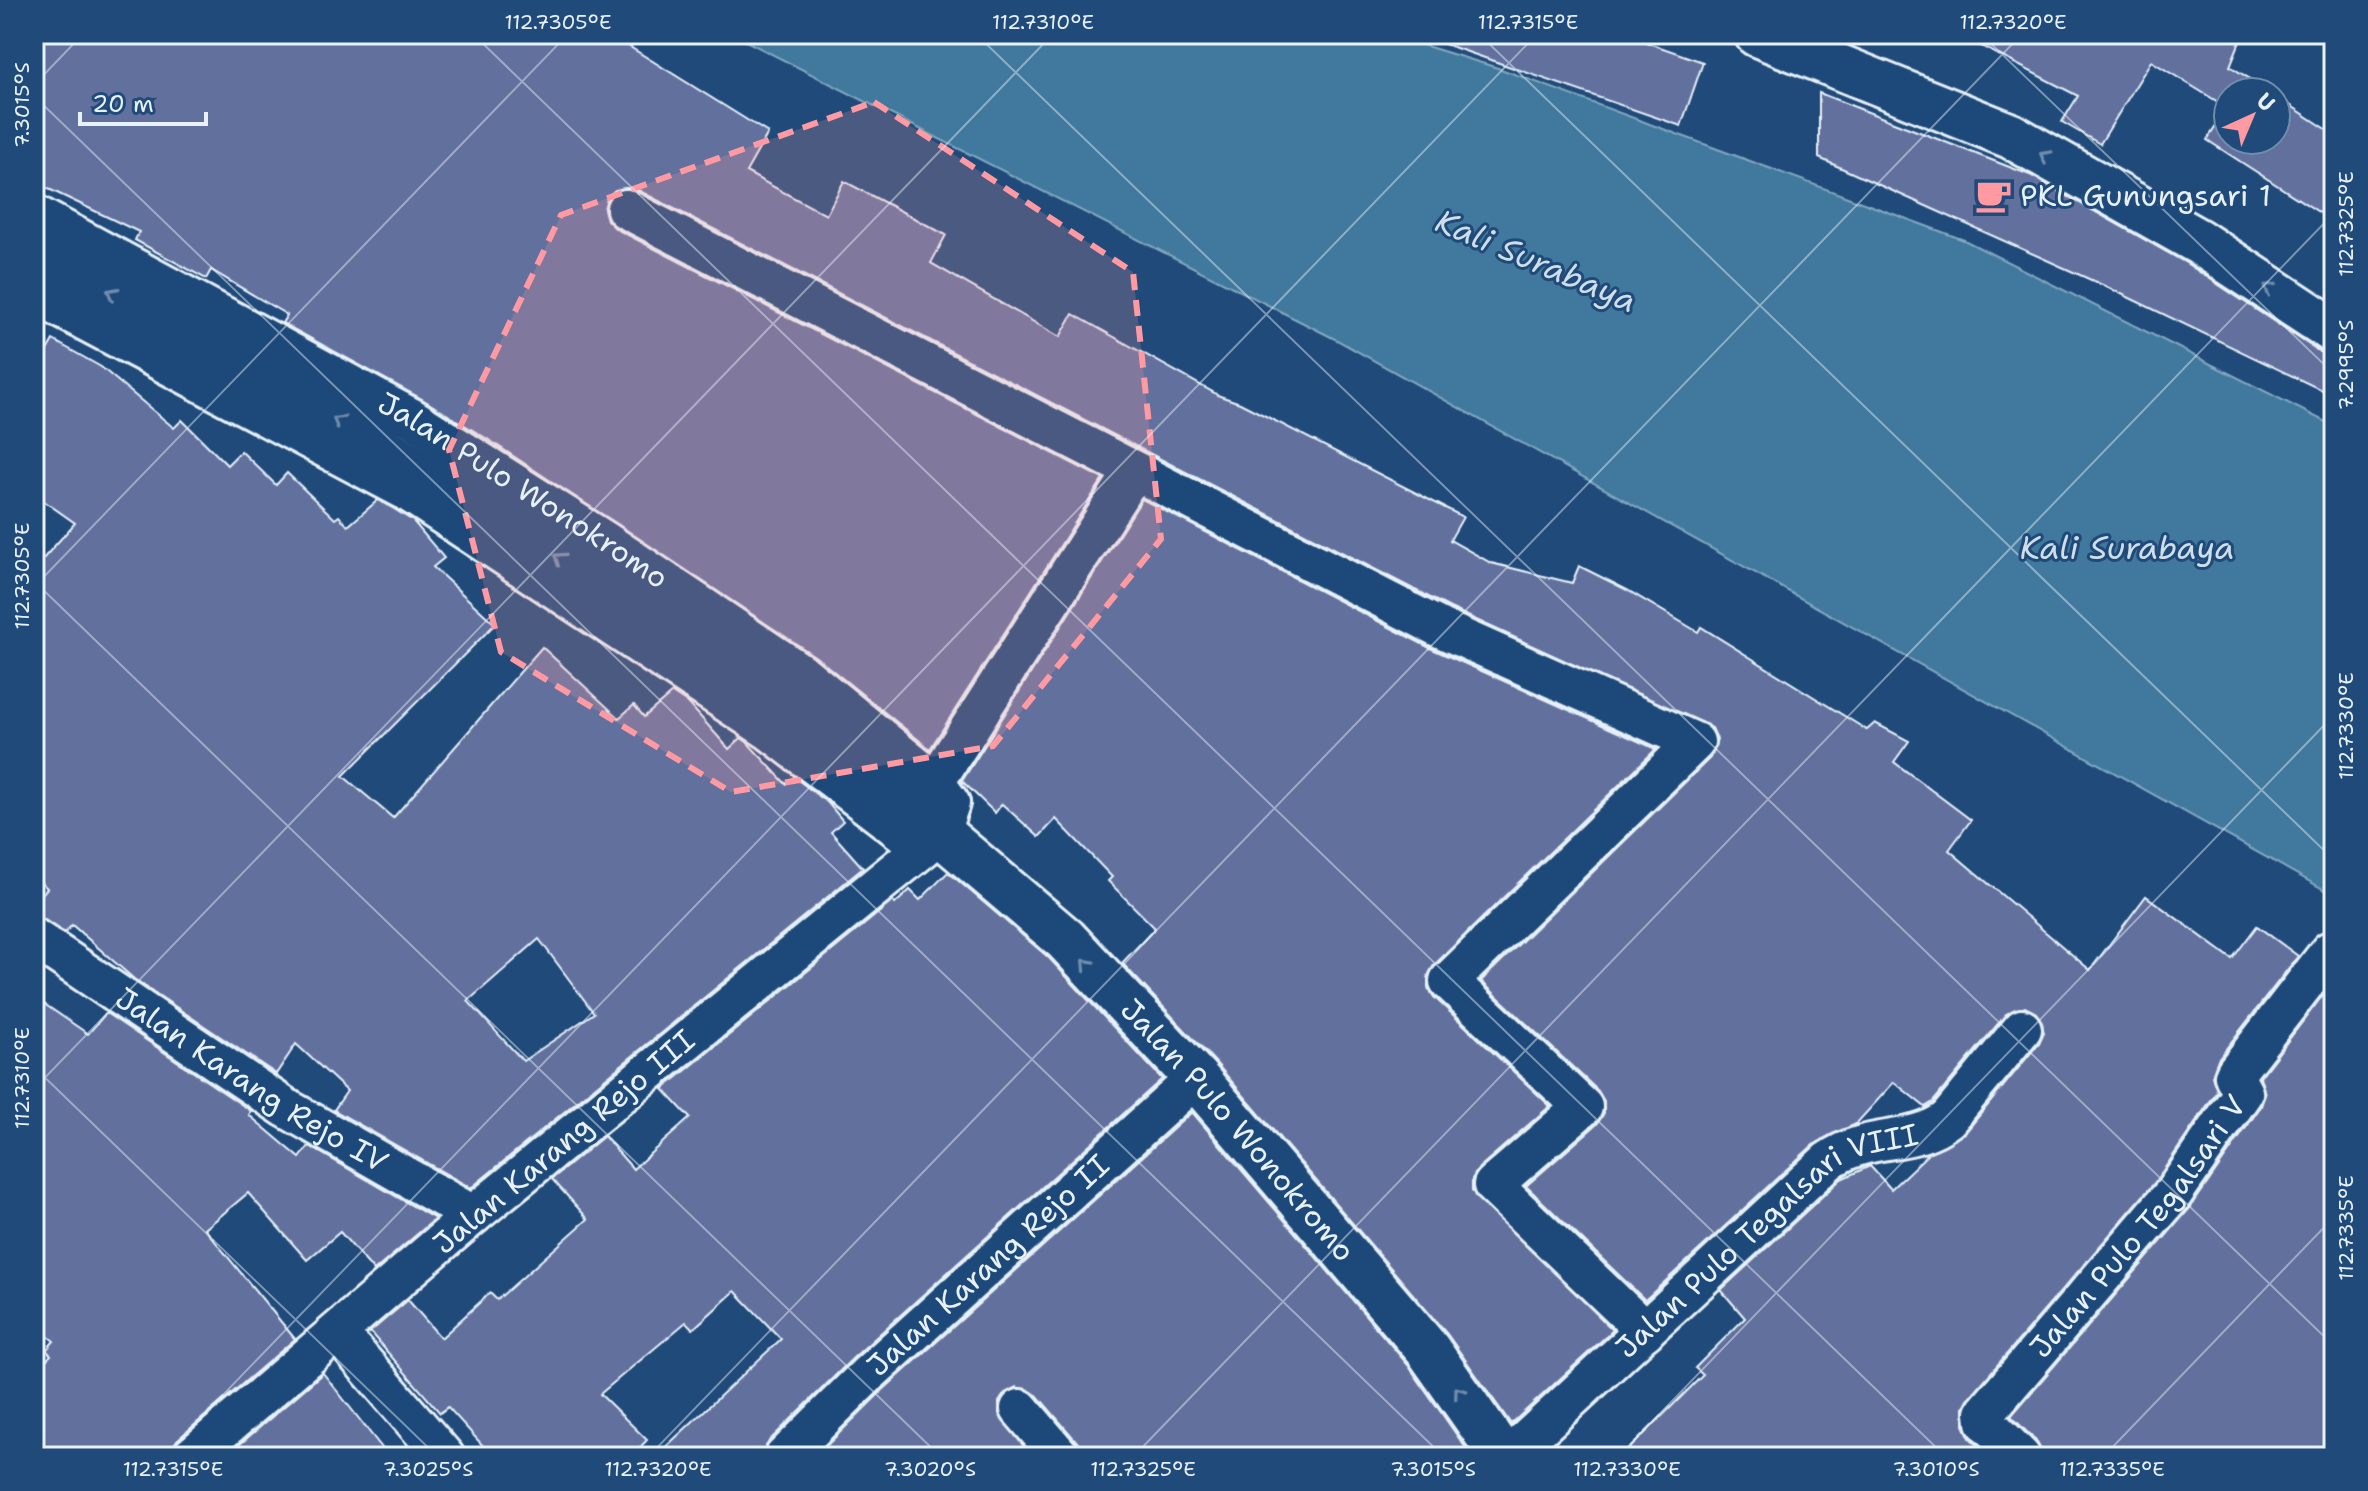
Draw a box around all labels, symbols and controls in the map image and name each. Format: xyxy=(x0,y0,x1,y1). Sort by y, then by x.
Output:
text: 112.7305°E xyxy=(505,9,611,35)
text: 112.7310°E xyxy=(992,9,1094,35)
text: 112.7315°E xyxy=(1478,9,1578,35)
text: 112.7320°E xyxy=(1959,9,2067,35)
text: 7.3015°S xyxy=(9,62,35,148)
scale bar xyxy=(80,76,206,126)
north arrow xyxy=(2212,76,2292,156)
text: U xyxy=(2250,86,2281,118)
text: 20 m xyxy=(92,88,154,120)
one-way arrow xyxy=(2040,150,2054,166)
text: 112.7325°E xyxy=(2333,171,2359,277)
place label: PKL Gunungsari 1 xyxy=(2020,175,2271,216)
cafe icon: PKL Gunungsari 1 xyxy=(1975,177,2013,215)
water label: Kali Surabaya xyxy=(1429,199,1643,322)
one-way arrow xyxy=(2263,283,2278,298)
one-way arrow xyxy=(105,288,120,303)
text: 7.2995°S xyxy=(2333,320,2359,410)
street label: Jalan Pulo Wonokromo xyxy=(371,382,677,598)
one-way arrow xyxy=(332,415,347,430)
text: 112.7305°E xyxy=(9,523,35,629)
water label: Kali Surabaya xyxy=(2020,526,2234,569)
one-way arrow xyxy=(553,552,568,567)
text: 112.7330°E xyxy=(2333,672,2359,780)
one-way arrow xyxy=(1083,958,1097,973)
street label: Jalan Karang Rejo IV xyxy=(107,978,395,1182)
street label: Jalan Pulo Wonokromo xyxy=(1112,989,1365,1270)
street label: Jalan Karang Rejo III xyxy=(424,1020,703,1263)
text: 112.7310°E xyxy=(9,1027,35,1129)
street label: Jalan Pulo Tegalsari V xyxy=(2020,1087,2256,1367)
street label: Jalan Pulo Tegalsari VIII xyxy=(1606,1114,1922,1367)
street label: Jalan Karang Rejo II xyxy=(858,1145,1118,1385)
text: 112.7335°E xyxy=(2333,1175,2359,1281)
one-way arrow xyxy=(1455,1387,1469,1401)
text: 112.7315°E xyxy=(123,1456,223,1482)
text: 7.3025°S xyxy=(383,1456,473,1482)
text: 112.7320°E xyxy=(604,1456,712,1482)
text: 7.3020°S xyxy=(884,1456,976,1482)
text: 112.7325°E xyxy=(1090,1456,1196,1482)
text: 7.3015°S xyxy=(1390,1456,1476,1482)
text: 112.7330°E xyxy=(1573,1456,1681,1482)
text: 7.3010°S xyxy=(1892,1456,1980,1482)
text: 112.7335°E xyxy=(2059,1456,2165,1482)

